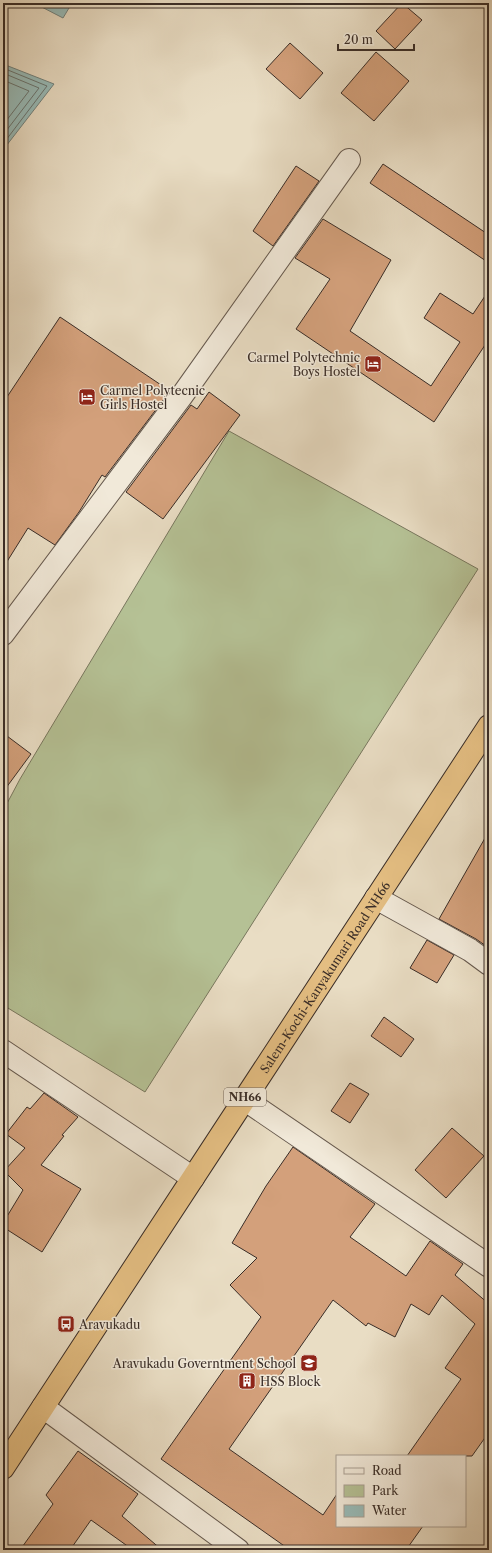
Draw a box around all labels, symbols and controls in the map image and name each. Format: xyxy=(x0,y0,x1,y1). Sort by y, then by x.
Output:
scale bar xyxy=(338,26,414,52)
text: 20 m xyxy=(344,32,373,47)
place label: Carmel Polytechnic Boys Hostel xyxy=(247,350,360,379)
hotel icon: Carmel Polytechnic Boys Hostel xyxy=(363,354,383,374)
place label: Carmel Polytecnic Girls Hostel xyxy=(100,383,205,412)
hotel icon: Carmel Polytecnic Girls Hostel xyxy=(77,387,97,407)
street label: Salem-Kochi-Kanyakumari Road NH66 xyxy=(256,878,393,1076)
road number: NH66 xyxy=(224,1088,266,1106)
bus stop icon: Aravukadu xyxy=(56,1314,76,1334)
place label: Aravukadu xyxy=(78,1317,141,1332)
school or university icon: Aravukadu Governtment School xyxy=(299,1353,319,1373)
place label: Aravukadu Governtment School xyxy=(112,1356,296,1371)
building icon: HSS Block xyxy=(237,1371,257,1391)
place label: HSS Block xyxy=(260,1374,321,1389)
legend xyxy=(336,1455,466,1527)
text: Road xyxy=(372,1463,402,1478)
text: Park xyxy=(372,1483,399,1498)
text: Water xyxy=(371,1503,406,1518)

